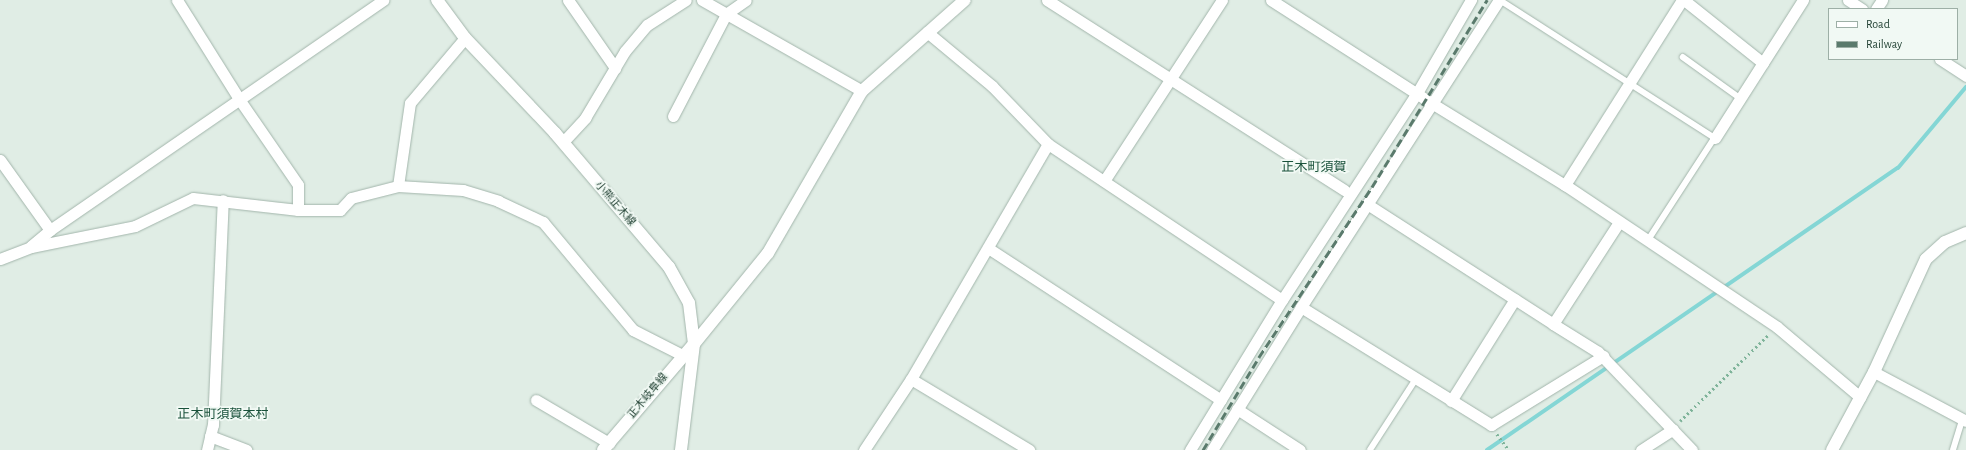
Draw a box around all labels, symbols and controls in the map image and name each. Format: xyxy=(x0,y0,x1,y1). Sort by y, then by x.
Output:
legend xyxy=(1828,8,1958,60)
text: Road xyxy=(1866,18,1890,30)
text: Railway xyxy=(1866,38,1902,50)
district label: 正木町須賀 xyxy=(1282,160,1346,176)
street label: 小熊正木線 xyxy=(592,179,638,229)
street label: 正木岐阜線 xyxy=(625,371,671,421)
district label: 正木町須賀本村 xyxy=(178,407,268,423)

